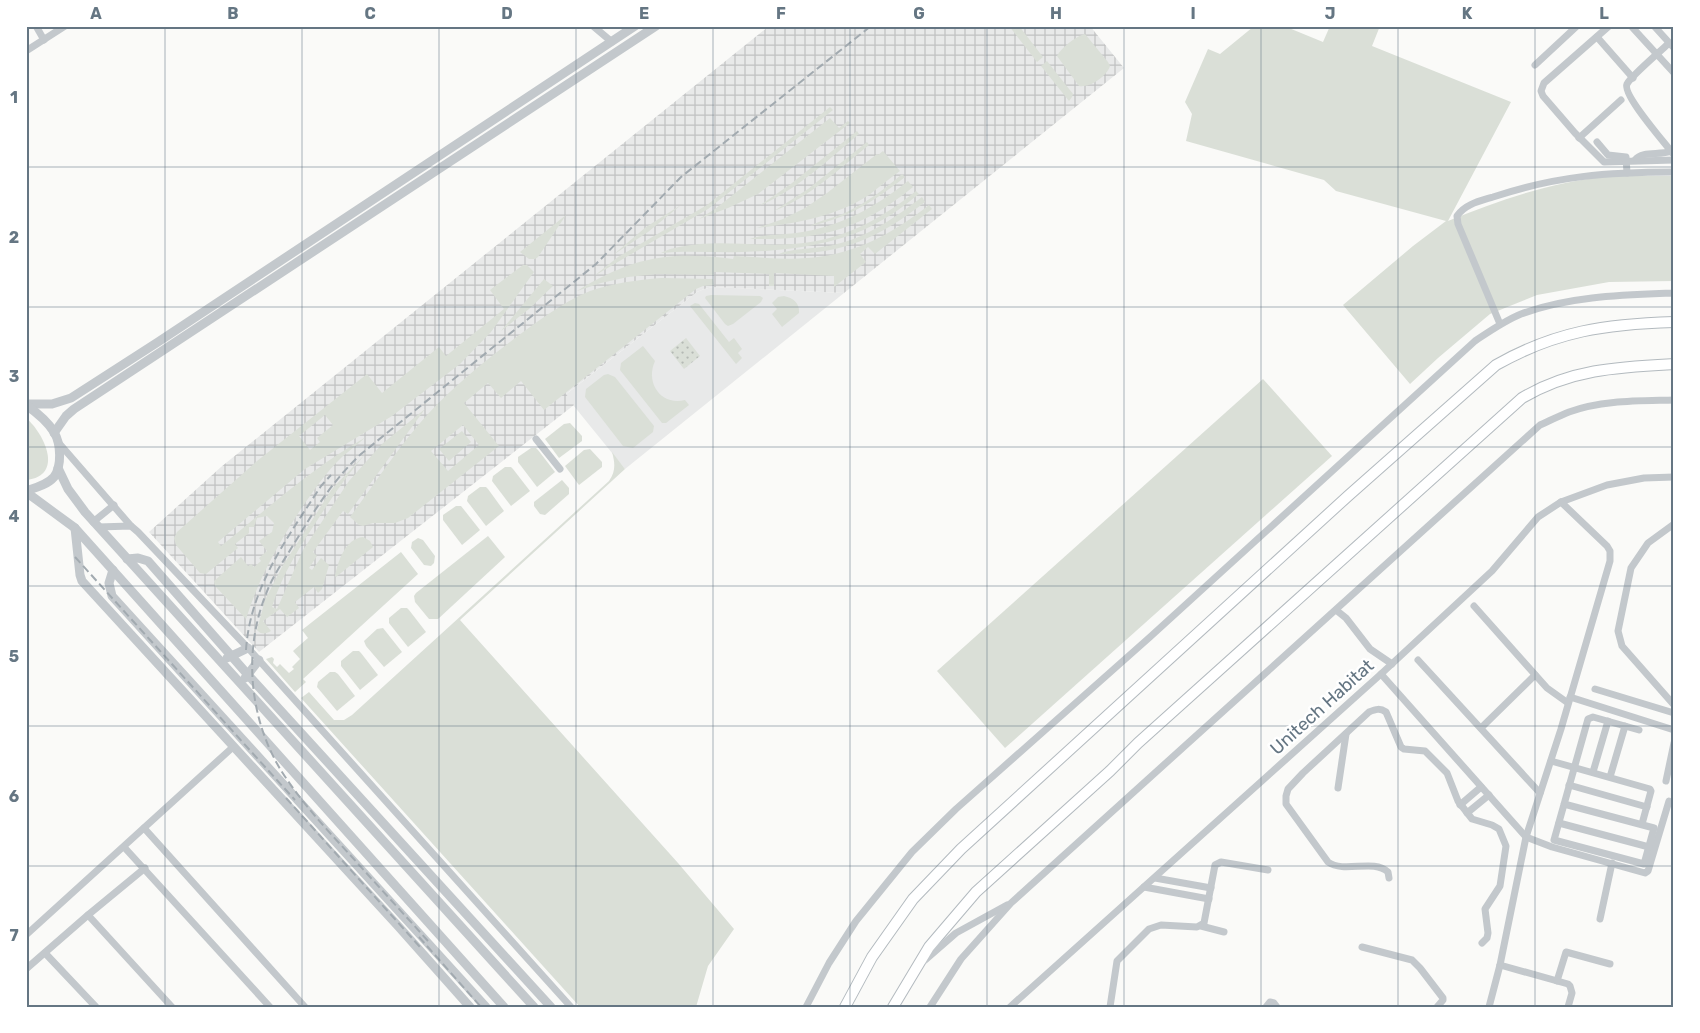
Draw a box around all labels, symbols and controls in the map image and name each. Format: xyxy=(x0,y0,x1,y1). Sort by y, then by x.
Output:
text: A xyxy=(90,4,102,23)
text: B xyxy=(227,4,239,23)
text: C xyxy=(364,4,376,23)
text: D xyxy=(501,4,513,23)
text: E xyxy=(639,4,649,23)
text: F xyxy=(776,4,786,23)
text: G xyxy=(913,4,925,23)
text: H xyxy=(1050,4,1062,23)
text: I xyxy=(1190,4,1196,23)
text: J xyxy=(1325,4,1335,23)
text: K xyxy=(1462,4,1473,23)
text: L xyxy=(1599,4,1609,23)
text: 1 xyxy=(10,88,18,107)
text: 2 xyxy=(9,228,19,247)
text: 3 xyxy=(9,367,19,386)
text: 4 xyxy=(9,507,20,526)
text: 5 xyxy=(9,647,19,666)
street label: Unitech Habitat xyxy=(1266,655,1378,759)
text: 6 xyxy=(9,787,19,806)
text: 7 xyxy=(9,926,19,945)

